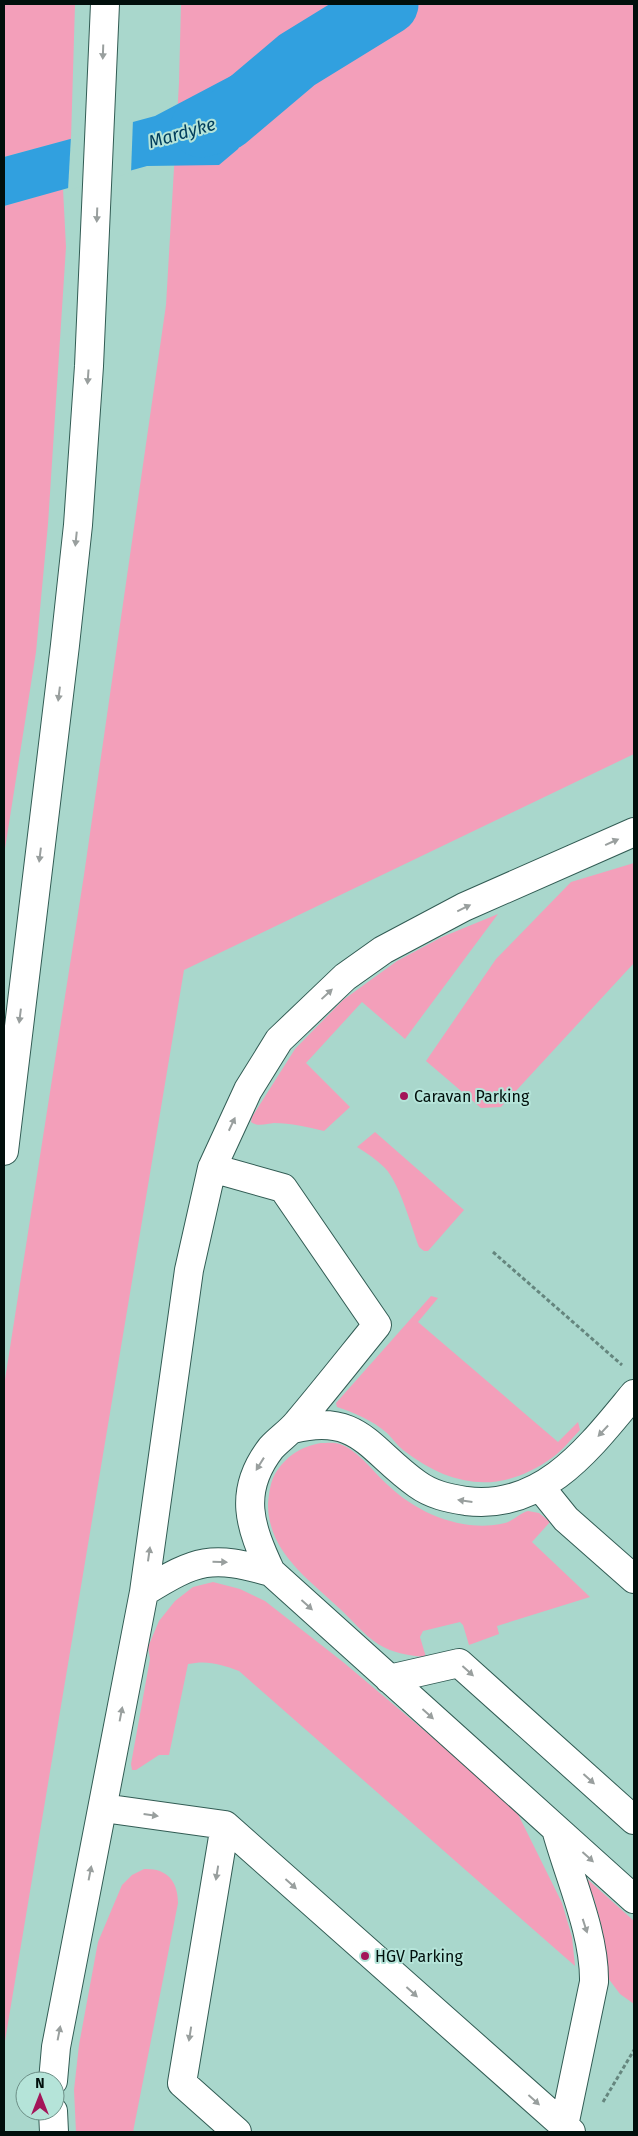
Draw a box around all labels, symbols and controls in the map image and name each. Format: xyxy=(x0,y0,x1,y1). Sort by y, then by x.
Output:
one-way arrow xyxy=(99,45,107,61)
water label: Mardyke xyxy=(146,113,218,153)
one-way arrow xyxy=(92,207,100,223)
one-way arrow xyxy=(84,369,92,385)
one-way arrow xyxy=(72,531,80,547)
one-way arrow xyxy=(55,686,63,702)
one-way arrow xyxy=(605,837,619,845)
one-way arrow xyxy=(36,847,44,863)
one-way arrow xyxy=(457,904,471,912)
one-way arrow xyxy=(320,988,332,1000)
one-way arrow xyxy=(16,1009,24,1025)
place label: Caravan Parking xyxy=(414,1087,530,1106)
marker: Caravan Parking xyxy=(398,1090,410,1102)
one-way arrow xyxy=(229,1117,237,1131)
one-way arrow xyxy=(597,1425,609,1437)
one-way arrow xyxy=(256,1458,265,1471)
one-way arrow xyxy=(457,1496,473,1504)
one-way arrow xyxy=(146,1545,154,1561)
one-way arrow xyxy=(213,1558,229,1566)
one-way arrow xyxy=(301,1599,313,1611)
one-way arrow xyxy=(461,1665,473,1677)
one-way arrow xyxy=(117,1706,125,1721)
one-way arrow xyxy=(421,1708,433,1720)
one-way arrow xyxy=(582,1774,595,1785)
one-way arrow xyxy=(144,1811,160,1819)
one-way arrow xyxy=(581,1852,594,1863)
one-way arrow xyxy=(86,1866,94,1881)
one-way arrow xyxy=(212,1866,220,1882)
one-way arrow xyxy=(284,1878,296,1890)
one-way arrow xyxy=(582,1919,590,1934)
place label: HGV Parking xyxy=(375,1947,463,1966)
marker: HGV Parking xyxy=(359,1950,371,1962)
one-way arrow xyxy=(406,1986,418,1998)
one-way arrow xyxy=(55,2025,63,2040)
one-way arrow xyxy=(186,2026,194,2042)
north arrow xyxy=(15,2071,65,2121)
text: N xyxy=(35,2075,45,2092)
one-way arrow xyxy=(527,2094,540,2105)

